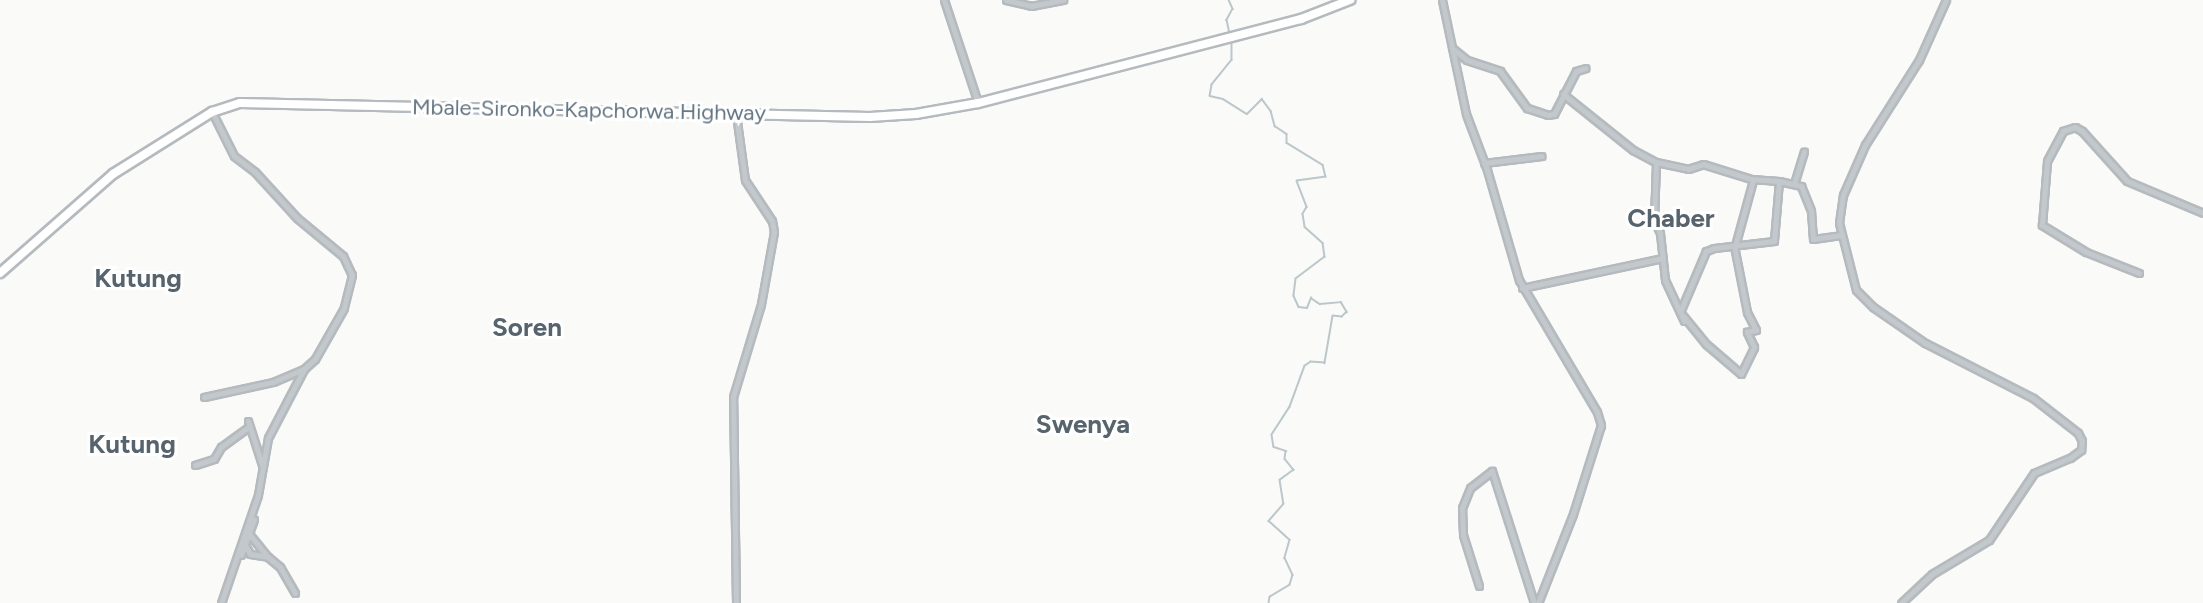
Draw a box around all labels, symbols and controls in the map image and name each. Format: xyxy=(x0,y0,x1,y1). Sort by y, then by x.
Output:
street label: Mbale-Sironko-Kapchorwa Highway xyxy=(412,94,766,126)
district label: Chaber xyxy=(1627,203,1715,235)
district label: Kutung xyxy=(94,263,182,295)
district label: Soren xyxy=(492,312,562,344)
district label: Swenya xyxy=(1036,409,1130,441)
district label: Kutung xyxy=(88,429,176,461)

